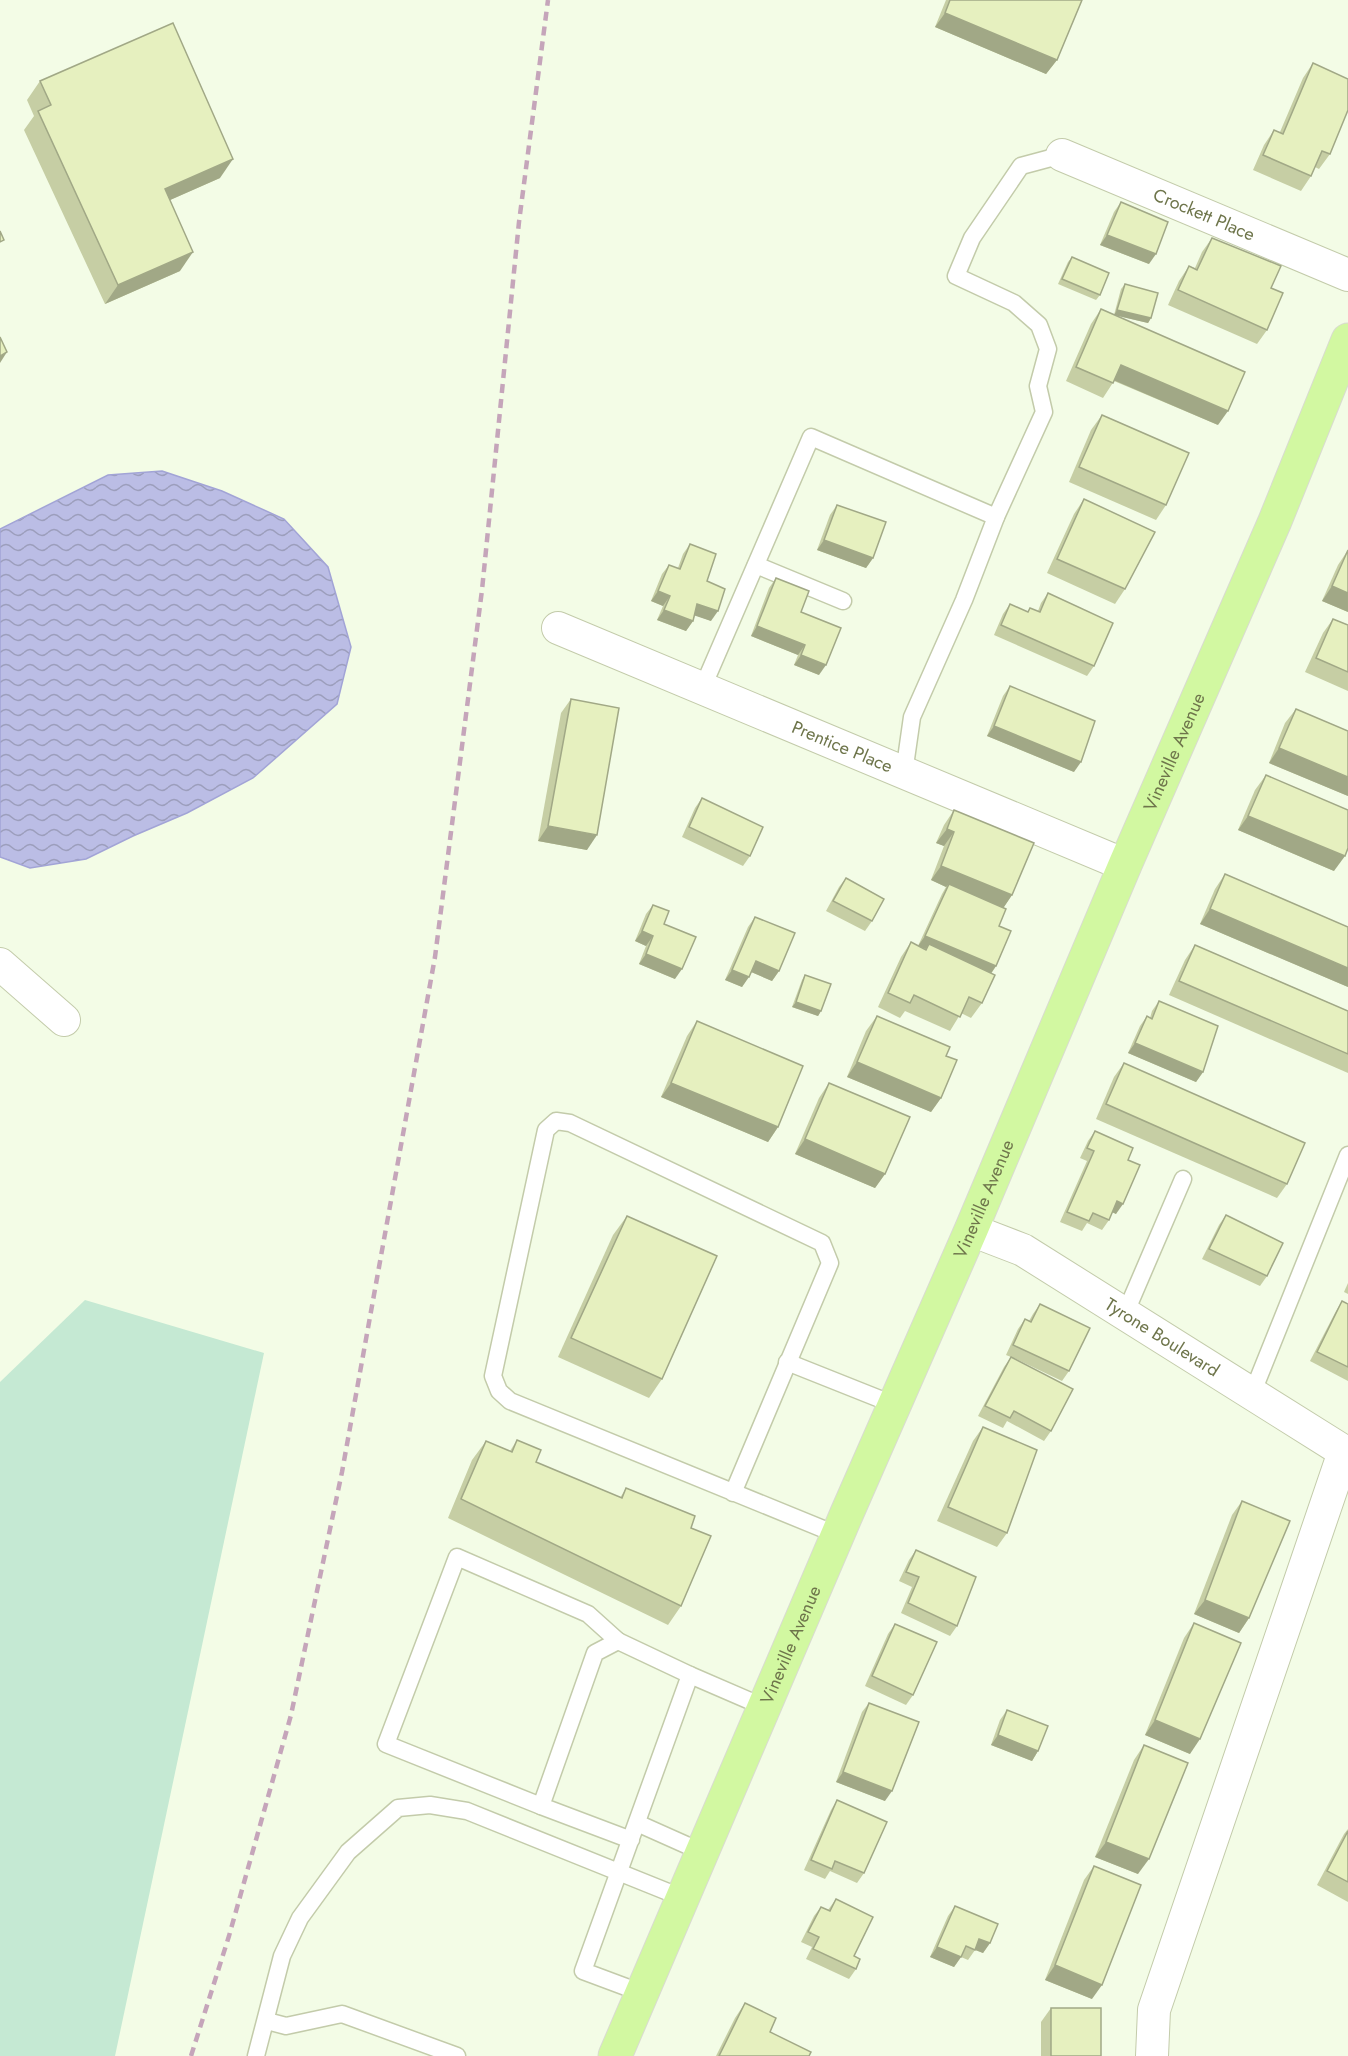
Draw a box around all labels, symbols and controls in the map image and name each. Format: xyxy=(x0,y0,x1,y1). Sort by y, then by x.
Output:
street label: Crockett Place xyxy=(1149,182,1259,248)
street label: Vineville Avenue xyxy=(1137,689,1212,815)
street label: Prentice Place xyxy=(788,714,897,779)
street label: Vineville Avenue xyxy=(947,1136,1021,1263)
street label: Tyrone Boulevard xyxy=(1100,1291,1225,1383)
street label: Vineville Avenue xyxy=(754,1582,827,1708)

